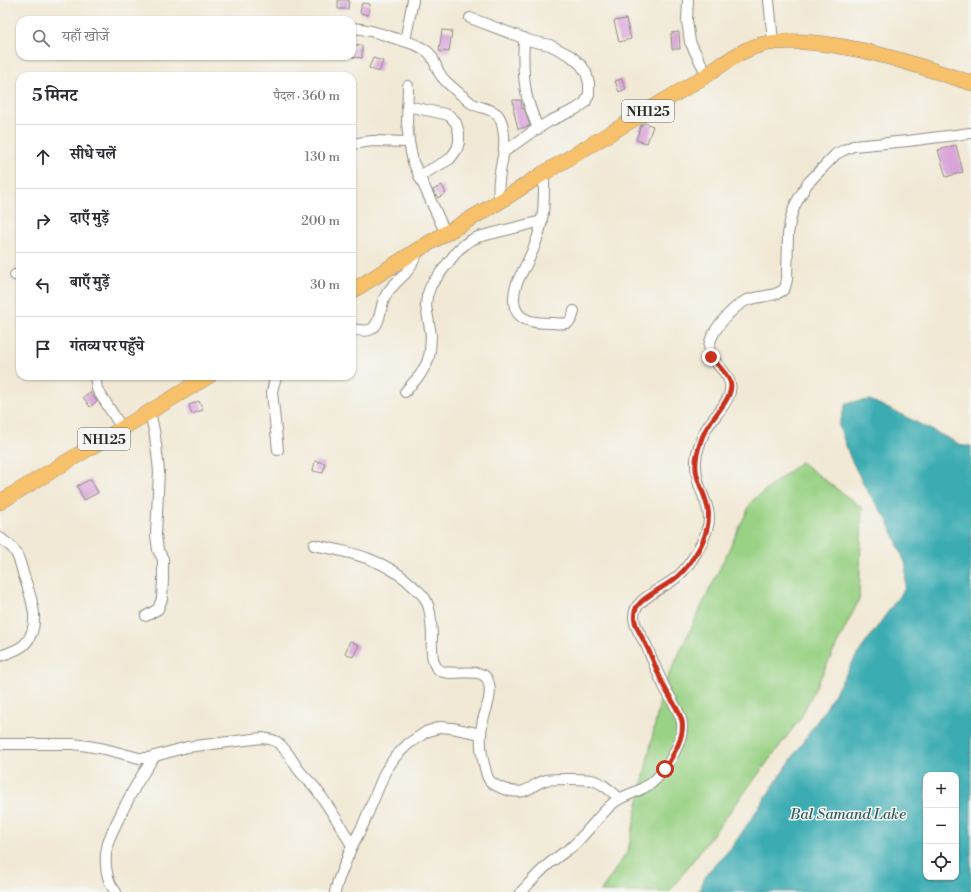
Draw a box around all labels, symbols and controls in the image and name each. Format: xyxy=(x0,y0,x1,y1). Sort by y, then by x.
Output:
search box xyxy=(16,16,356,60)
icon: search xyxy=(30,27,52,49)
text: यहाँ खोजें xyxy=(62,27,109,46)
text: 5 मिनट xyxy=(32,85,77,107)
text: पैदल · 360 m xyxy=(273,88,340,104)
road number: NH125 xyxy=(622,100,674,122)
text: सीधे चलें xyxy=(70,145,116,164)
icon: ahead xyxy=(32,146,54,168)
text: 130 m xyxy=(305,149,340,165)
text: दाएँ मुड़ें xyxy=(70,209,109,228)
icon: right xyxy=(32,210,54,232)
text: 200 m xyxy=(301,213,340,229)
text: बाएँ मुड़ें xyxy=(70,273,110,292)
icon: left xyxy=(32,274,54,296)
text: 30 m xyxy=(310,277,340,293)
text: गंतव्य पर पहुँचे xyxy=(70,337,144,356)
icon: arrive xyxy=(32,338,54,360)
route end xyxy=(702,348,720,366)
road number: NH125 xyxy=(78,428,130,450)
route start xyxy=(656,760,674,778)
map controls xyxy=(923,772,959,880)
button: + xyxy=(923,772,959,808)
water label: Bal Samand Lake xyxy=(789,805,906,824)
button: − xyxy=(923,808,959,844)
button: locate xyxy=(923,844,959,880)

